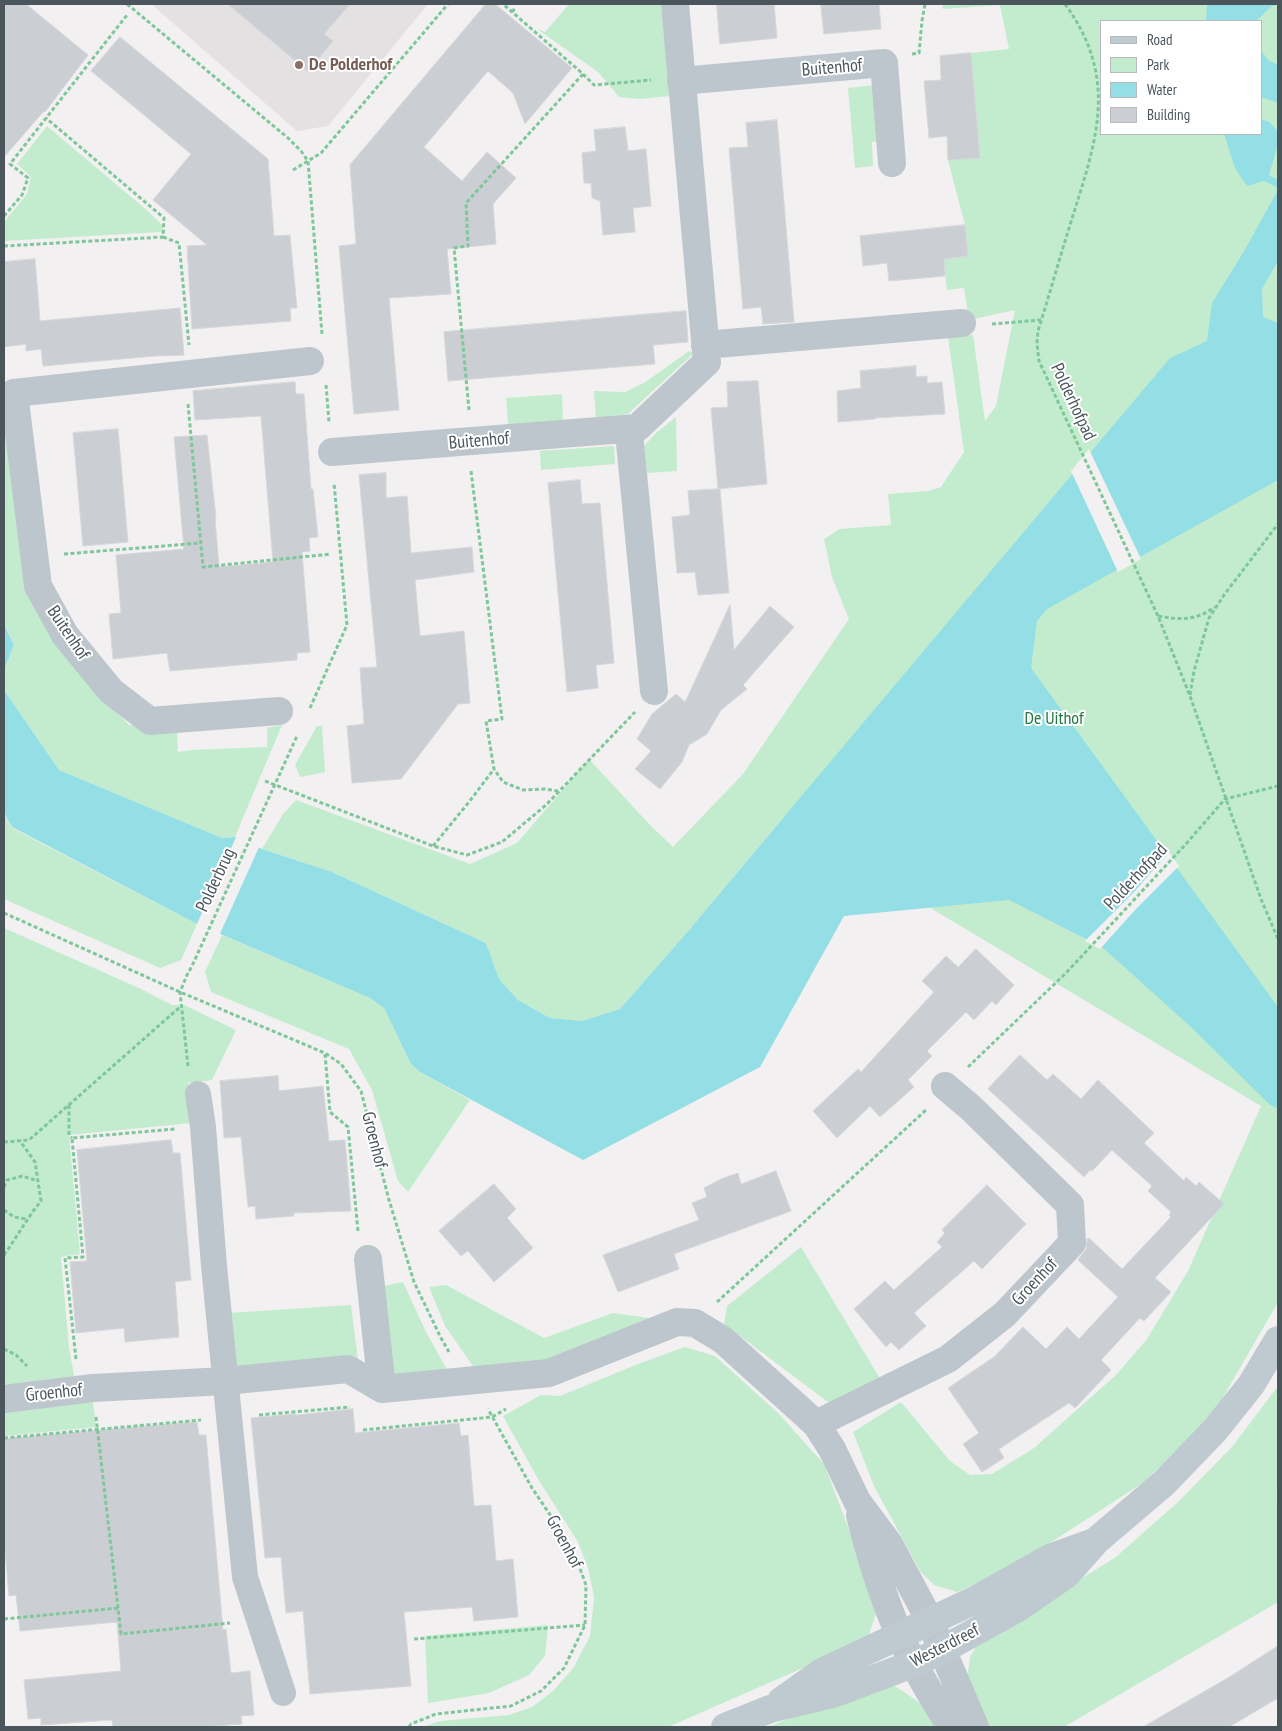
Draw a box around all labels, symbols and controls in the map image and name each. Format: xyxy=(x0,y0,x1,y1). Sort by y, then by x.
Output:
legend xyxy=(1100,20,1262,135)
text: Road xyxy=(1147,30,1173,49)
place label: De Polderhof xyxy=(309,54,392,76)
street label: Buitenhof xyxy=(801,55,863,81)
text: Park xyxy=(1147,55,1169,74)
marker: De Polderhof xyxy=(293,59,305,71)
text: Water xyxy=(1147,80,1177,99)
text: Building xyxy=(1147,105,1190,124)
street label: Polderhofpad xyxy=(1046,360,1100,444)
street label: Buitenhof xyxy=(448,428,510,454)
street label: Buitenhof xyxy=(42,602,94,664)
park label: De Uithof xyxy=(1024,708,1084,730)
street label: Polderhofpad xyxy=(1100,839,1172,915)
street label: Polderbrug xyxy=(192,845,240,915)
street label: Groenhof xyxy=(357,1110,391,1170)
street label: Groenhof xyxy=(1008,1254,1062,1310)
street label: Groenhof xyxy=(25,1379,83,1407)
street label: Groenhof xyxy=(541,1512,587,1572)
street label: Westerdreef xyxy=(907,1620,983,1672)

